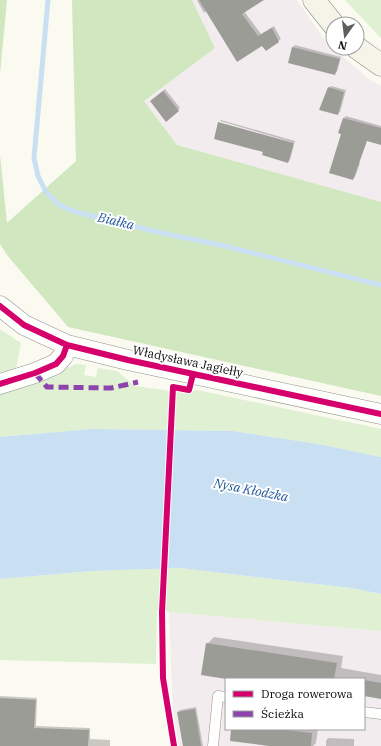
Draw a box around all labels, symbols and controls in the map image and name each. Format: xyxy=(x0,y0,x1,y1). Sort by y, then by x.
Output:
north arrow xyxy=(325,16,365,56)
text: N xyxy=(336,38,348,54)
water label: Białka xyxy=(95,208,136,233)
street label: Władysława Jagiełły xyxy=(131,342,245,380)
water label: Nysa Kłodzka xyxy=(211,474,290,506)
legend xyxy=(225,678,365,730)
text: Droga rowerowa xyxy=(261,686,353,701)
text: Ścieżka xyxy=(261,706,305,721)

